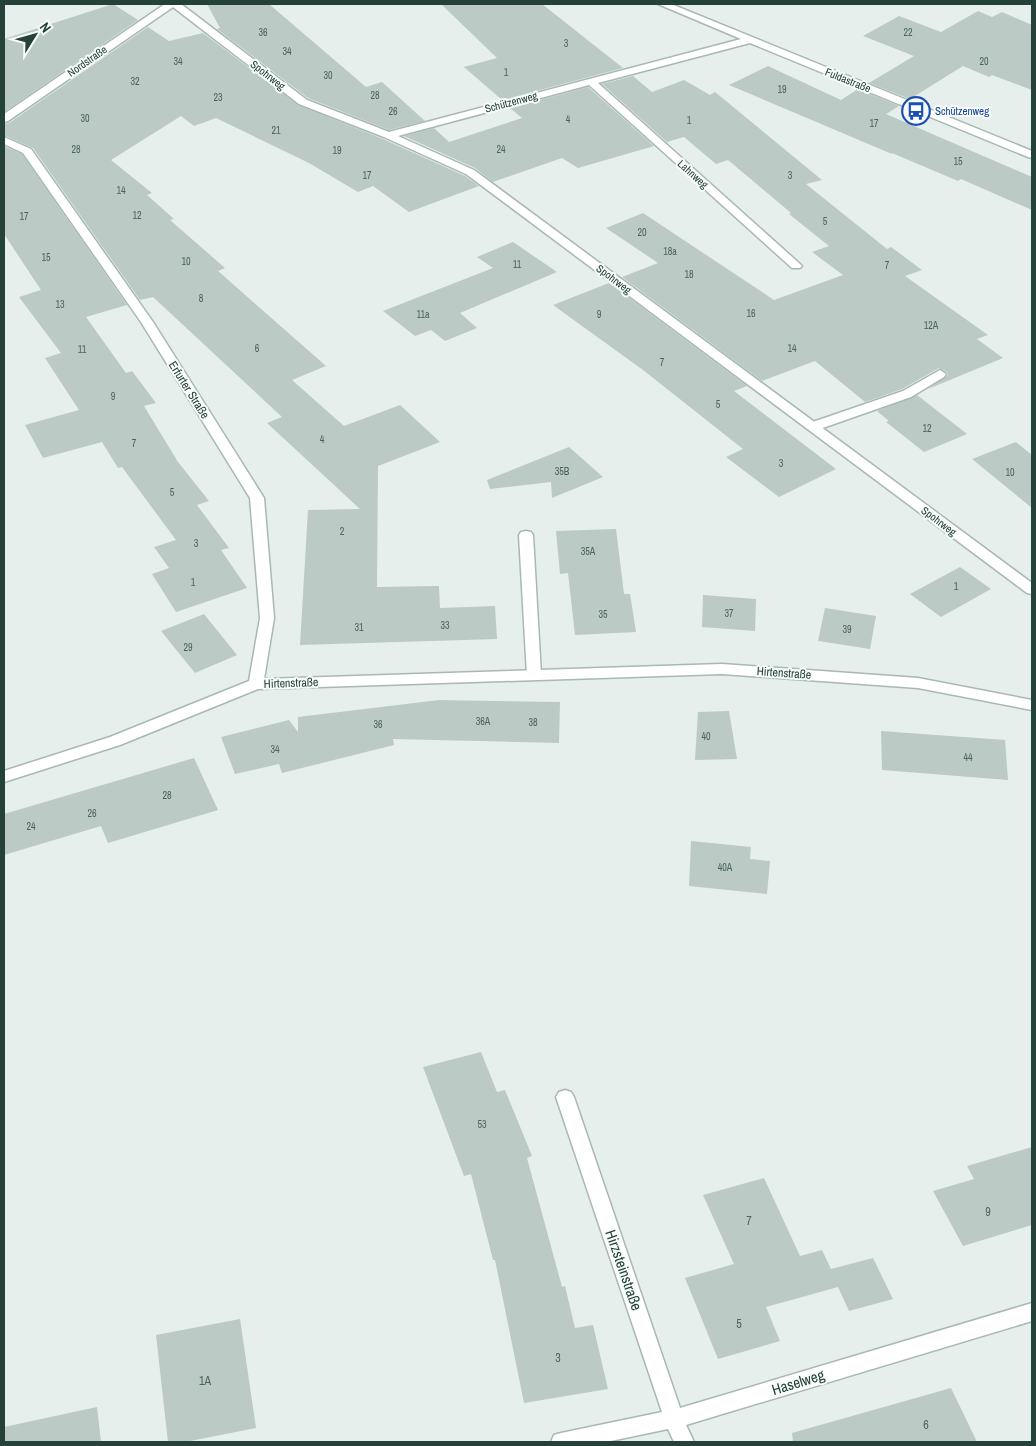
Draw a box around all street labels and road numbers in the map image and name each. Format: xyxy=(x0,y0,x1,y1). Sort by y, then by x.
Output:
street label: Nordstraße xyxy=(65,42,109,80)
street label: Spohrweg xyxy=(248,57,288,93)
street label: Fuldastraße xyxy=(823,64,873,96)
street label: Schützenweg xyxy=(483,88,539,116)
street label: Lahnweg xyxy=(675,157,711,191)
street label: Spohrweg xyxy=(594,261,634,297)
street label: Erfurter Straße xyxy=(165,358,213,422)
street label: Spohrweg xyxy=(919,503,959,539)
street label: Hirtenstraße xyxy=(756,663,812,683)
street label: Hirtenstraße xyxy=(263,674,319,692)
street label: Hirzsteinstraße xyxy=(600,1227,648,1313)
street label: Haselweg xyxy=(769,1364,827,1400)

